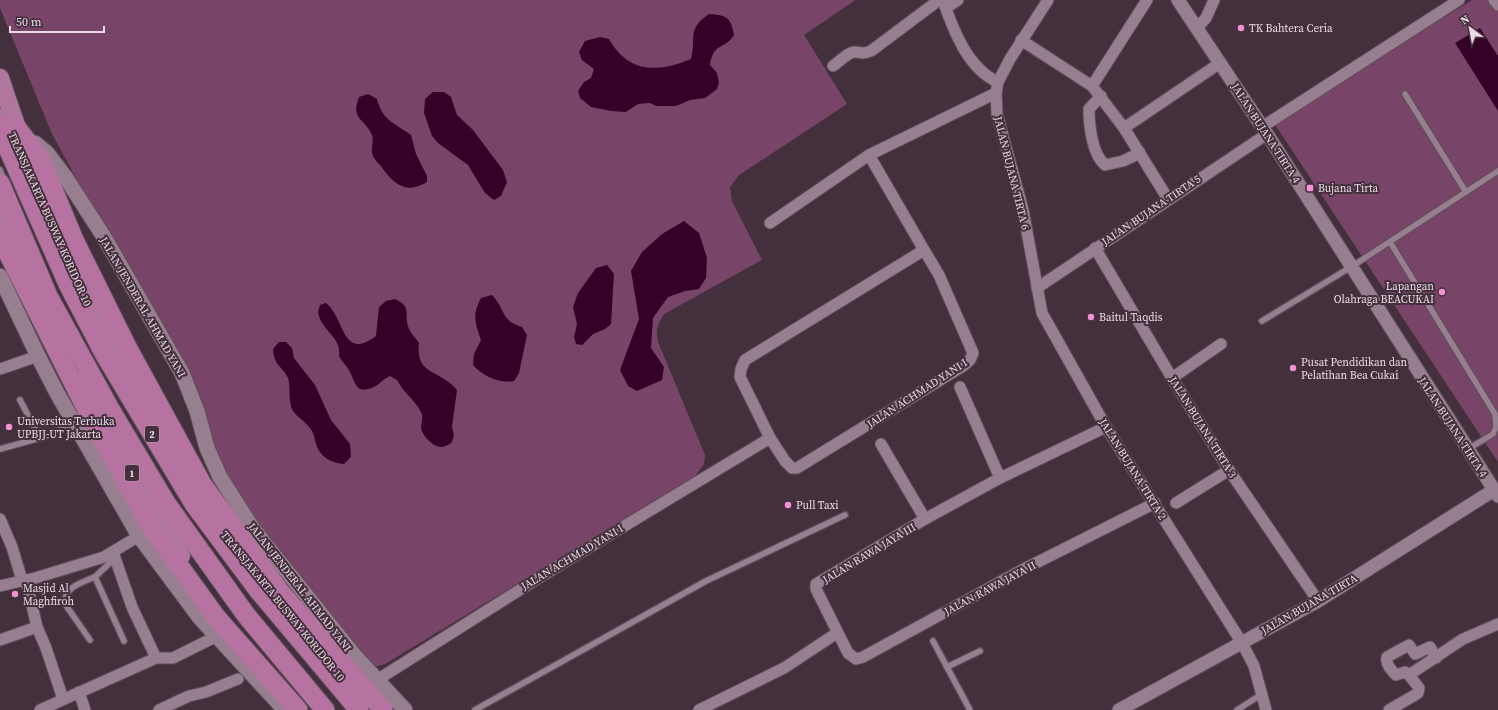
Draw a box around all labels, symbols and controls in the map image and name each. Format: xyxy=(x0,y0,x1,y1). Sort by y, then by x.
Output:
scale bar xyxy=(10,8,104,34)
north arrow xyxy=(1450,8,1490,48)
text: N xyxy=(1458,11,1472,28)
text: 50 m xyxy=(16,14,42,30)
place label: TK Bahtera Ceria xyxy=(1249,21,1333,36)
marker: TK Bahtera Ceria xyxy=(1236,23,1246,33)
street label: JALAN BUJANA TIRTA 4 xyxy=(1227,79,1304,187)
street label: JALAN BUJANA TIRTA 6 xyxy=(990,114,1033,232)
street label: TRANSJAKARTA BUSWAY KORIDOR 10 xyxy=(4,130,95,309)
street label: JALAN BUJANA TIRTA 5 xyxy=(1098,171,1204,250)
place label: Bujana Tirta xyxy=(1318,181,1379,196)
marker: Bujana Tirta xyxy=(1305,183,1315,193)
street label: JALAN JENDERAL AHMAD YANI xyxy=(96,233,189,380)
place label: Lapangan Olahraga BEACUKAI xyxy=(1334,279,1434,307)
marker: Lapangan Olahraga BEACUKAI xyxy=(1437,287,1447,297)
place label: Baitul Taqdis xyxy=(1099,310,1163,325)
marker: Baitul Taqdis xyxy=(1086,312,1096,322)
street label: JALAN ACHMAD YANI I xyxy=(863,355,970,432)
place label: Pusat Pendidikan dan Pelatihan Bea Cukai xyxy=(1301,355,1407,383)
marker: Pusat Pendidikan dan Pelatihan Bea Cukai xyxy=(1288,363,1298,373)
street label: JALAN BUJANA TIRTA 3 xyxy=(1165,373,1240,481)
street label: JALAN BUJANA TIRTA 4 xyxy=(1414,373,1491,481)
place label: Universitas Terbuka UPBJJ-UT Jakarta xyxy=(17,414,115,442)
street label: JALAN BUJANA TIRTA 2 xyxy=(1095,415,1170,523)
marker: Universitas Terbuka UPBJJ-UT Jakarta xyxy=(4,422,14,432)
road number: 2 xyxy=(145,426,159,442)
road number: 1 xyxy=(125,465,139,481)
place label: Pull Taxi xyxy=(796,498,839,513)
marker: Pull Taxi xyxy=(783,500,793,510)
street label: JALAN JENDERAL AHMAD YANI xyxy=(244,519,355,655)
street label: JALAN RAWA JAYA III xyxy=(819,520,919,588)
street label: JALAN ACHMAD YANI I xyxy=(517,521,626,594)
street label: TRANSJAKARTA BUSWAY KORIDOR 10 xyxy=(217,528,348,685)
street label: JALAN RAWA JAYA II xyxy=(941,558,1039,619)
street label: JALAN BUJANA TIRTA xyxy=(1258,570,1361,639)
place label: Masjid Al Maghfiroh xyxy=(23,581,75,609)
marker: Masjid Al Maghfiroh xyxy=(10,589,20,599)

